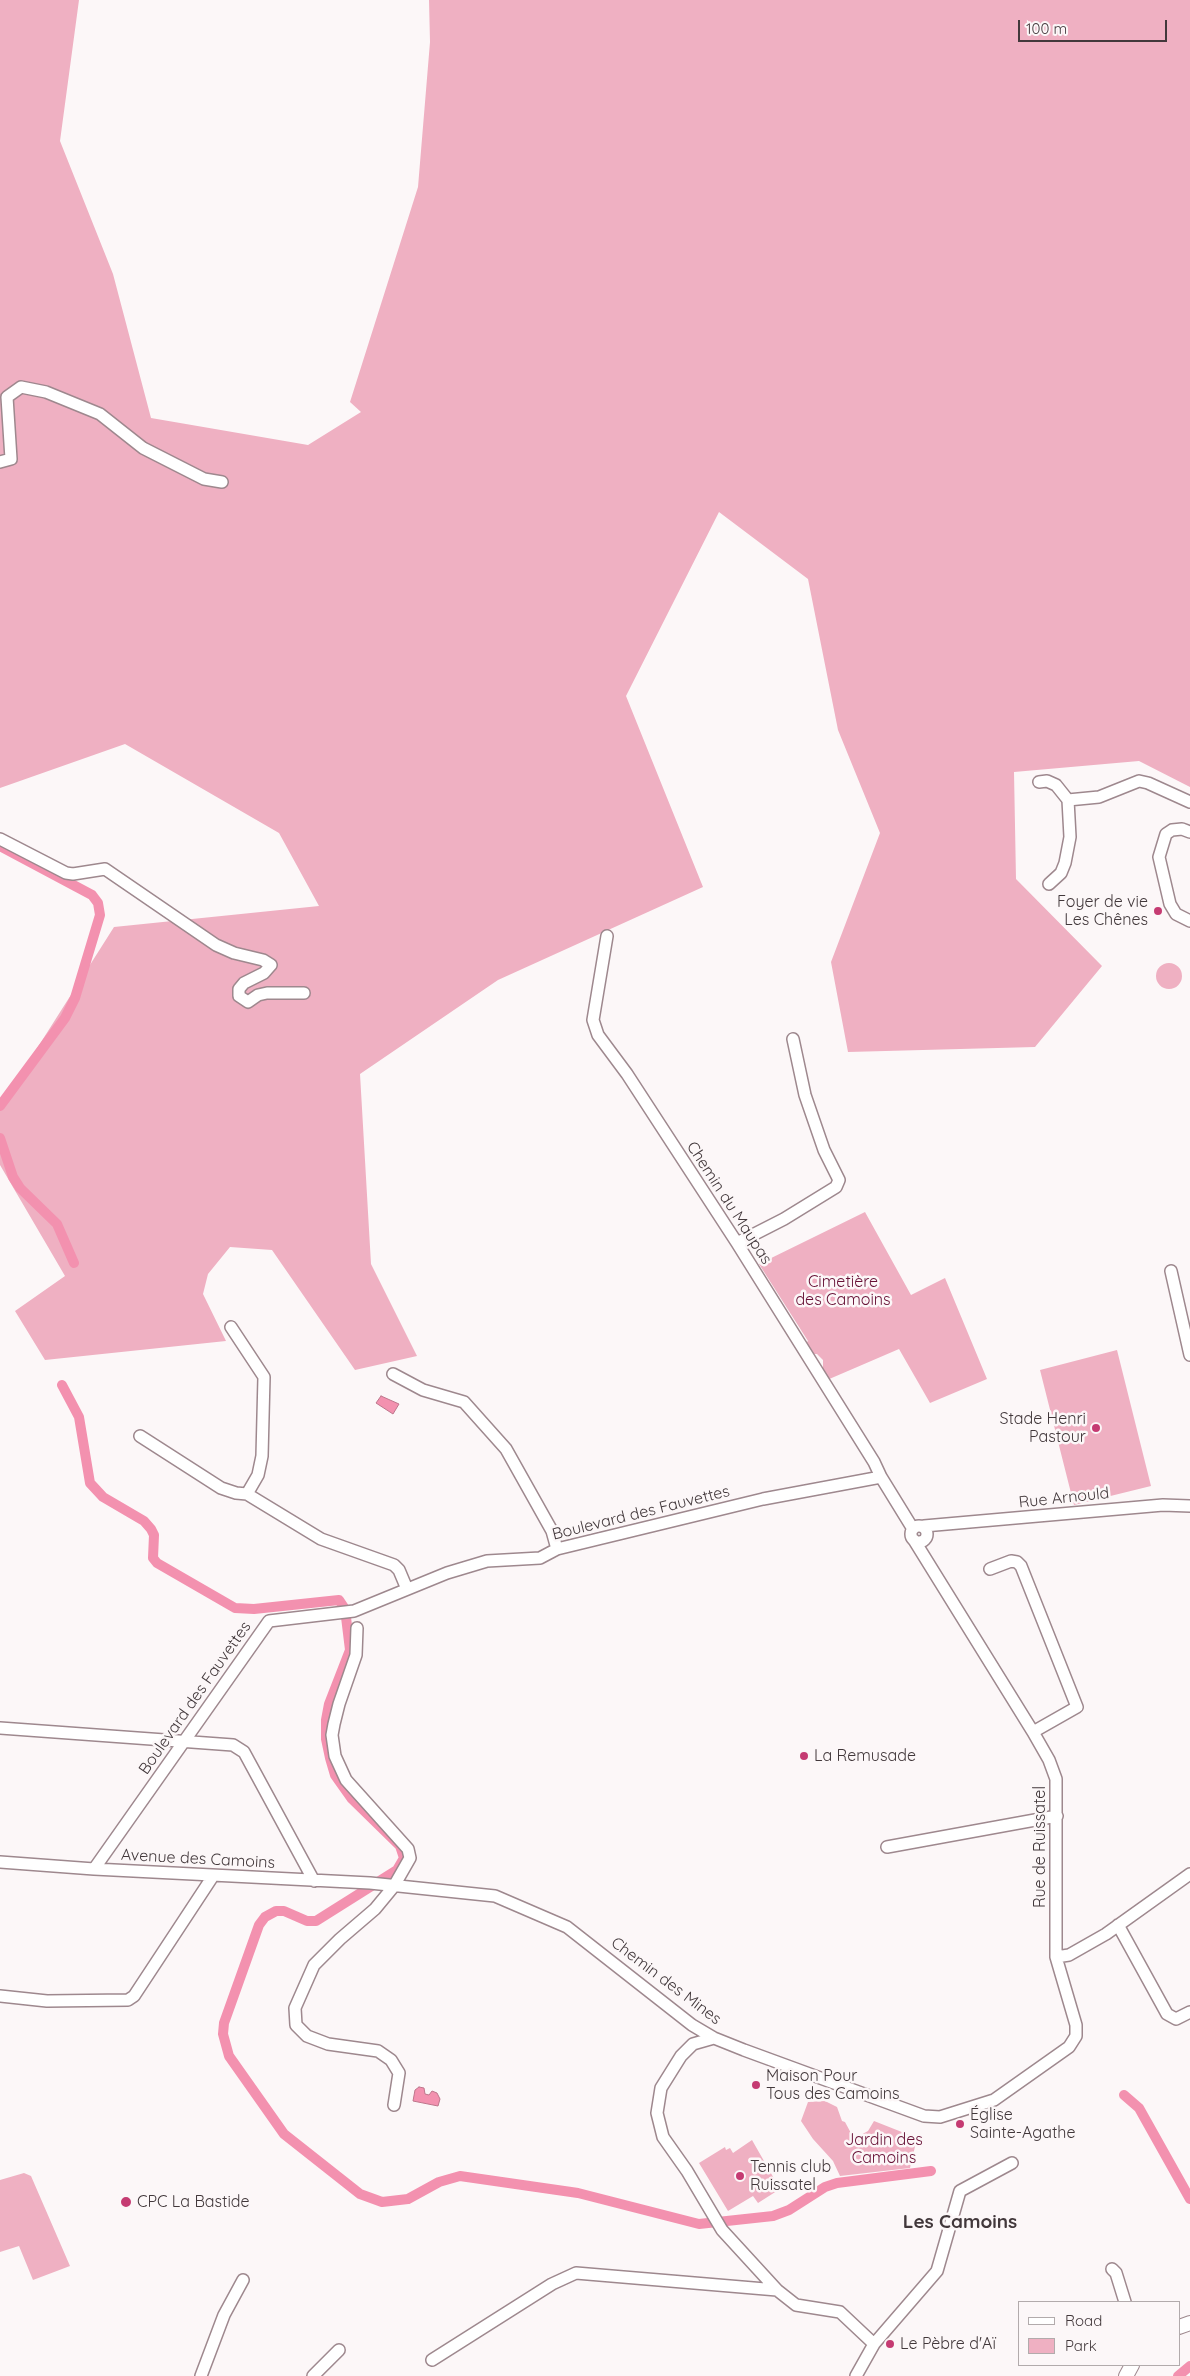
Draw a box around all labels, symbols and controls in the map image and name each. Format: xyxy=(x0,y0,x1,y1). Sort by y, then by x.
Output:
scale bar xyxy=(1020,10,1169,42)
text: 100 m xyxy=(1026,19,1067,38)
place label: Foyer de vie Les Chênes xyxy=(1057,892,1148,930)
marker: Foyer de vie Les Chênes xyxy=(1152,905,1164,917)
street label: Chemin du Maupas xyxy=(682,1138,776,1268)
park label: Cimetière des Camoins xyxy=(795,1272,891,1310)
place label: Stade Henri Pastour xyxy=(999,1409,1086,1447)
marker: Stade Henri Pastour xyxy=(1090,1422,1102,1434)
street label: Boulevard des Fauvettes xyxy=(550,1482,732,1544)
street label: Rue Arnould xyxy=(1018,1484,1110,1512)
street label: Boulevard des Fauvettes xyxy=(135,1618,255,1778)
place label: La Remusade xyxy=(814,1746,916,1766)
marker: La Remusade xyxy=(798,1750,810,1762)
street label: Rue de Ruissatel xyxy=(1030,1786,1050,1908)
street label: Avenue des Camoins xyxy=(120,1845,276,1873)
street label: Chemin des Mines xyxy=(607,1933,725,2029)
place label: Maison Pour Tous des Camoins xyxy=(766,2066,900,2104)
marker: Maison Pour Tous des Camoins xyxy=(750,2079,762,2091)
place label: Église Sainte-Agathe xyxy=(970,2105,1075,2143)
marker: Église Sainte-Agathe xyxy=(954,2118,966,2130)
park label: Jardin des Camoins xyxy=(845,2130,923,2168)
place label: Tennis club Ruissatel xyxy=(750,2157,831,2195)
marker: Tennis club Ruissatel xyxy=(734,2170,746,2182)
place label: CPC La Bastide xyxy=(137,2192,250,2212)
marker: CPC La Bastide xyxy=(119,2195,133,2209)
district label: Les Camoins xyxy=(903,2211,1017,2233)
legend xyxy=(1018,2301,1180,2366)
text: Road xyxy=(1065,2311,1102,2330)
place label: Le Pèbre d'Aï xyxy=(900,2334,996,2354)
text: Park xyxy=(1065,2336,1097,2355)
marker: Le Pèbre d'Aï xyxy=(884,2338,896,2350)

